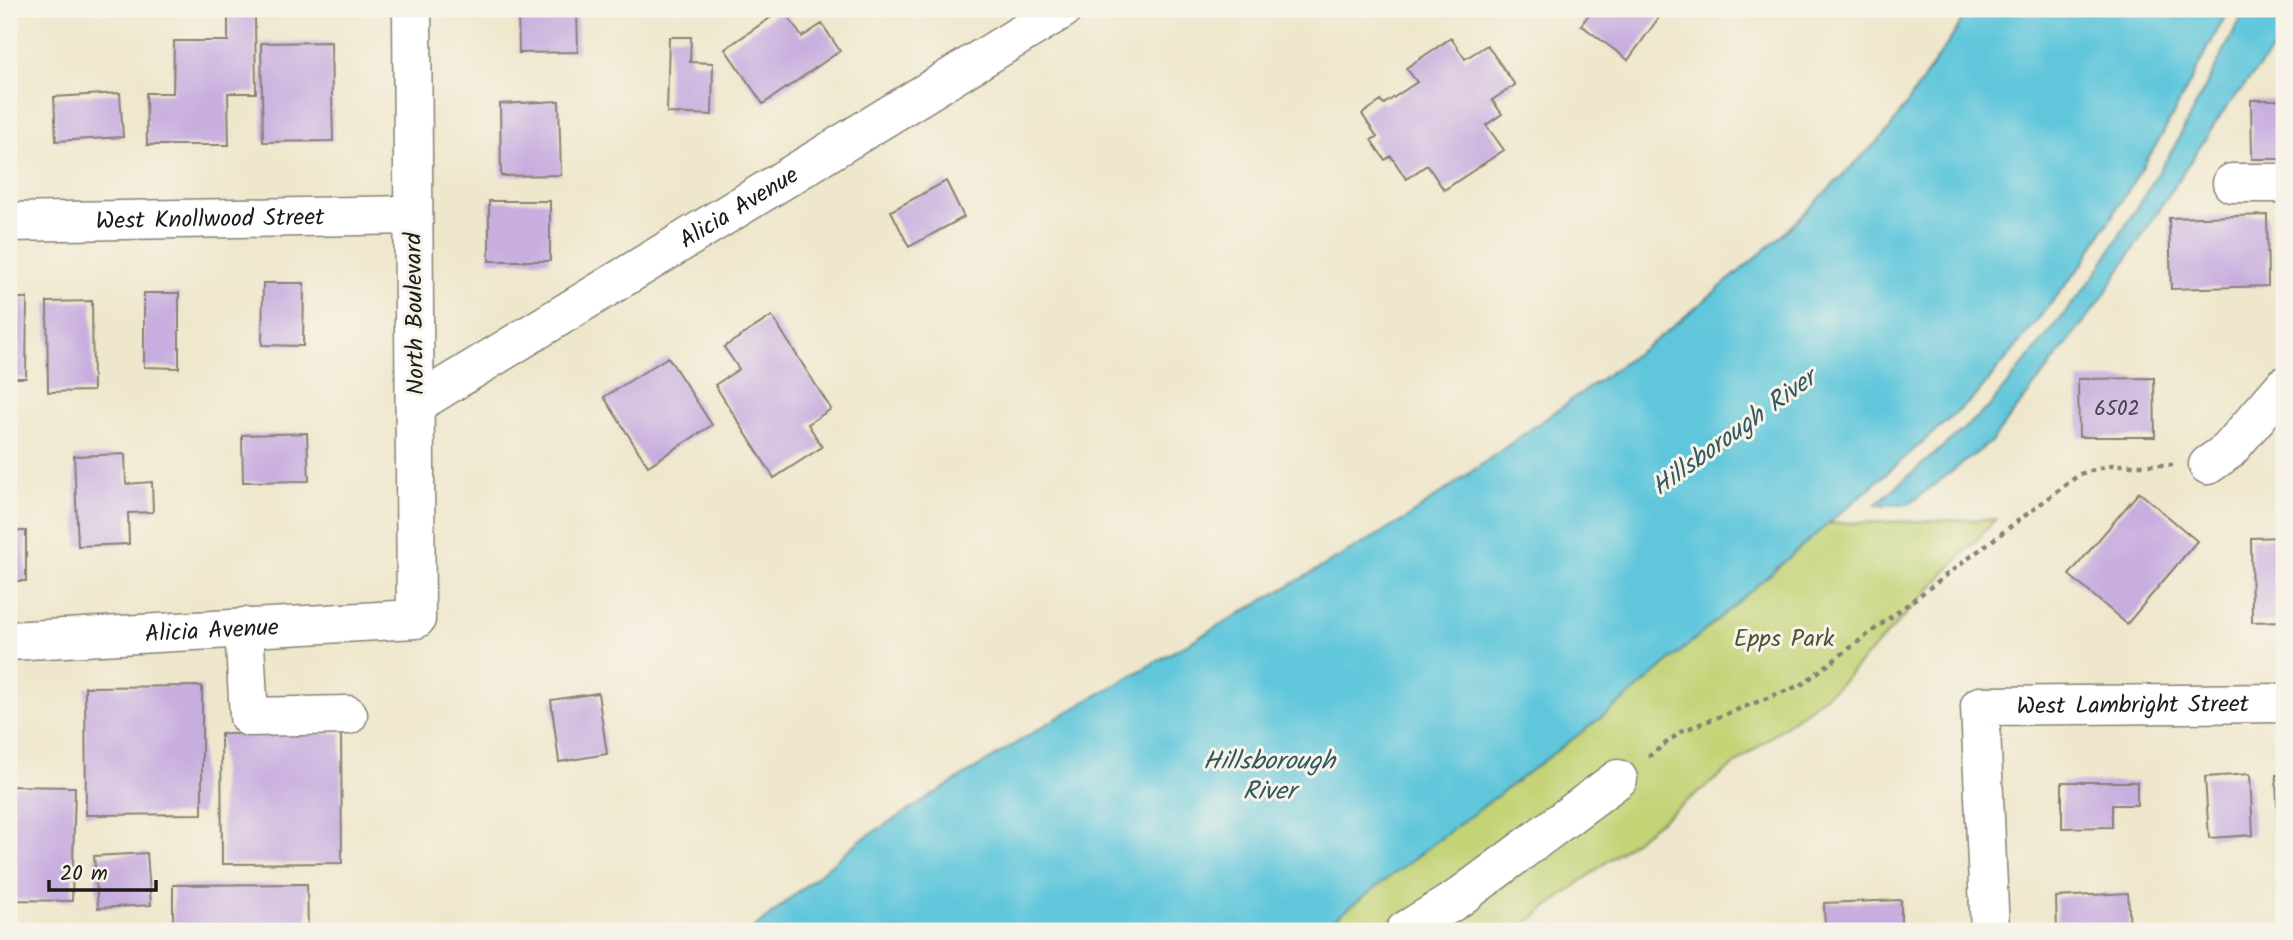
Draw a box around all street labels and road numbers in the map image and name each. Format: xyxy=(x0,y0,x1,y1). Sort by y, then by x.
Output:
street label: Alicia Avenue xyxy=(672,157,807,260)
street label: West Knollwood Street xyxy=(95,199,325,241)
street label: North Boulevard xyxy=(395,231,436,396)
street label: Alicia Avenue xyxy=(144,608,280,655)
street label: West Lambright Street xyxy=(2016,685,2250,727)

